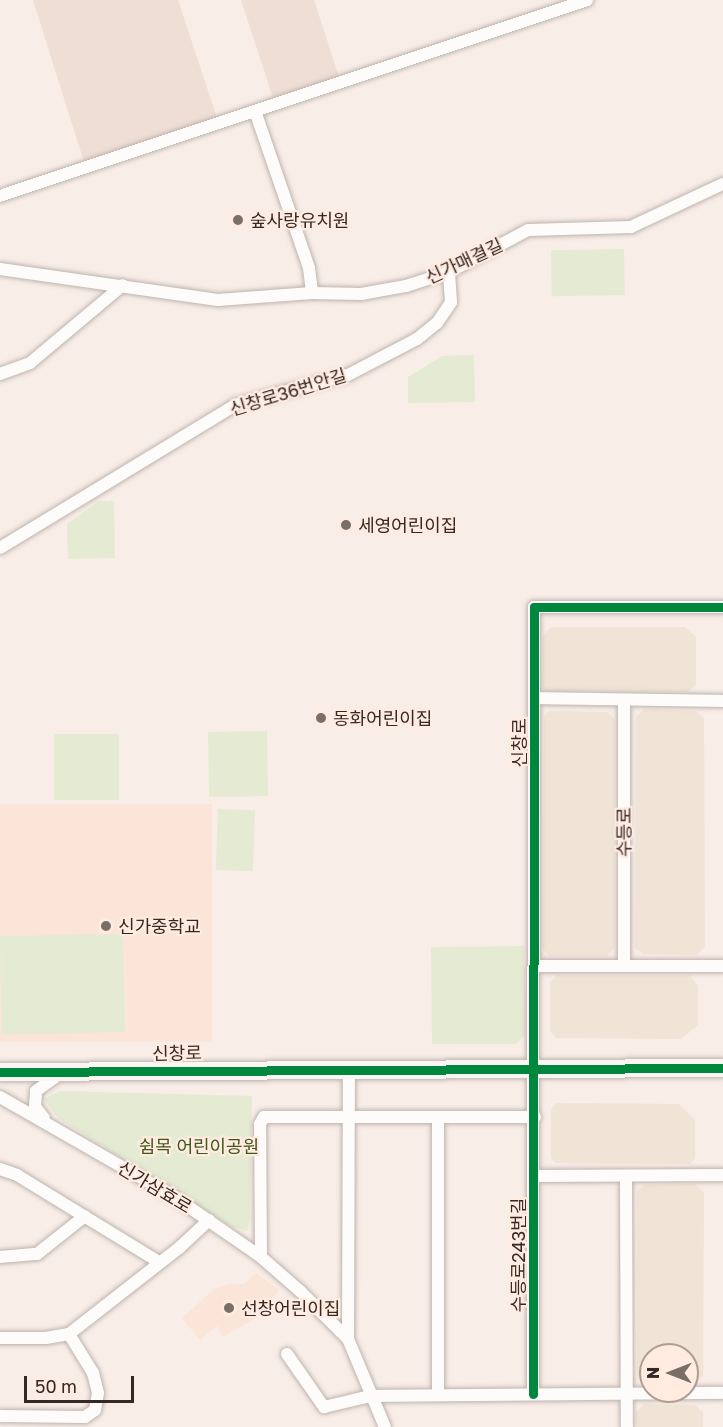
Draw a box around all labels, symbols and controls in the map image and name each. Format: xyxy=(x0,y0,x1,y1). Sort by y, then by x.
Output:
place label: 숲사랑유치원 xyxy=(250,209,349,231)
marker: 숲사랑유치원 xyxy=(231,213,245,227)
street label: 신가매결길 xyxy=(422,234,506,288)
street label: 신창로36번안길 xyxy=(227,364,349,420)
place label: 세영어린이집 xyxy=(358,514,457,536)
marker: 세영어린이집 xyxy=(339,518,353,532)
place label: 동화어린이집 xyxy=(333,707,432,729)
marker: 동화어린이집 xyxy=(314,711,328,725)
street label: 신창로 xyxy=(508,718,530,768)
street label: 수등로 xyxy=(613,807,635,857)
place label: 신가중학교 xyxy=(118,915,201,937)
marker: 신가중학교 xyxy=(99,919,113,933)
street label: 신창로 xyxy=(152,1042,202,1064)
park label: 쉼목 어린이공원 xyxy=(139,1135,259,1157)
street label: 신가삼효로 xyxy=(114,1156,196,1218)
street label: 수등로243번길 xyxy=(507,1198,529,1312)
place label: 선창어린이집 xyxy=(241,1297,340,1319)
marker: 선창어린이집 xyxy=(222,1301,236,1315)
north arrow xyxy=(639,1343,699,1403)
scale bar xyxy=(27,1364,136,1402)
text: N xyxy=(643,1367,663,1379)
text: 50 m xyxy=(35,1375,77,1397)

